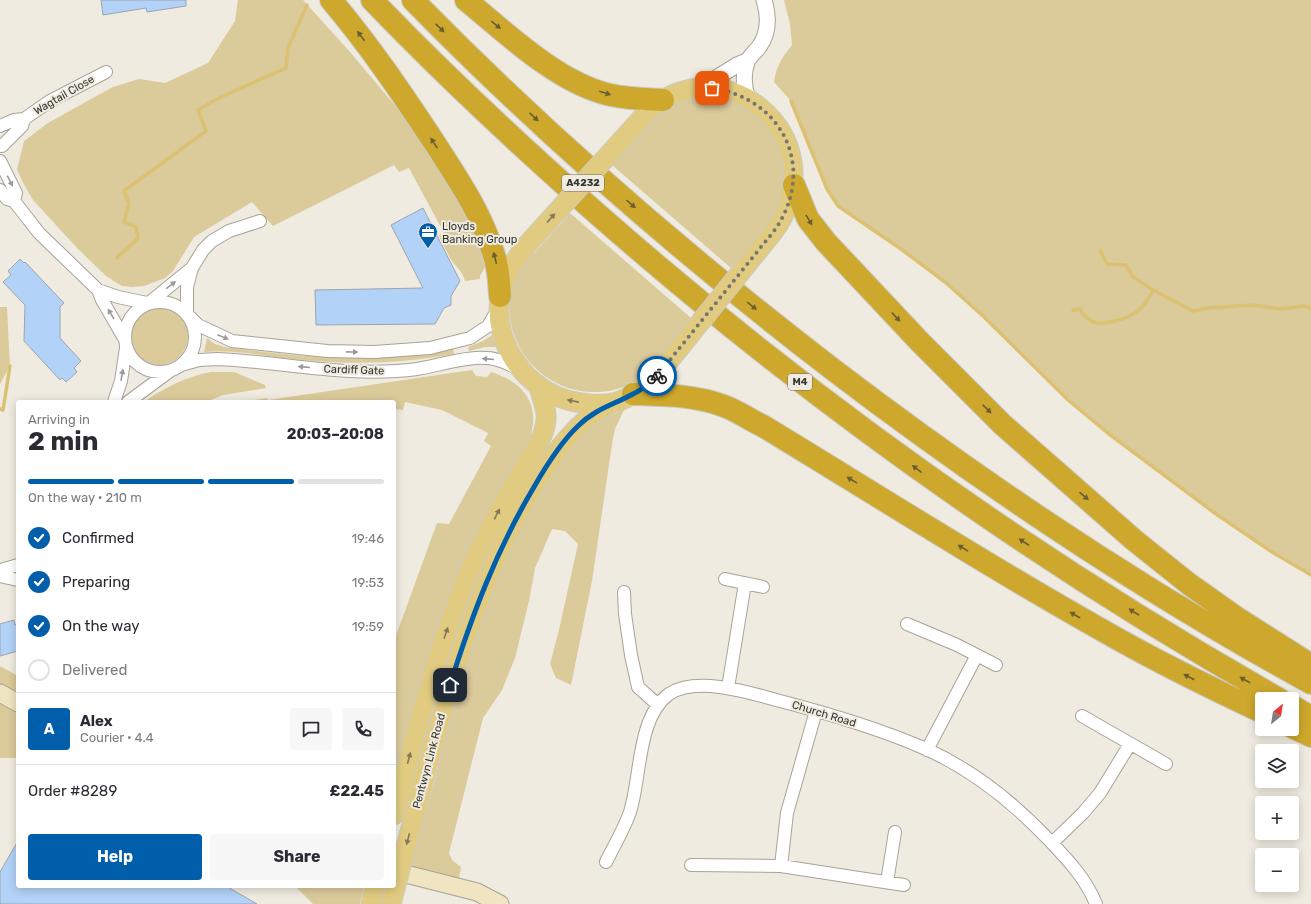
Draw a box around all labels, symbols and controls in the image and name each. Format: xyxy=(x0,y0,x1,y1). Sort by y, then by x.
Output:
one-way arrow xyxy=(490,20,501,29)
one-way arrow xyxy=(435,23,445,33)
one-way arrow xyxy=(356,31,365,42)
pin xyxy=(695,71,729,105)
street label: Wagtail Close xyxy=(31,72,97,118)
icon: bag xyxy=(701,77,723,99)
one-way arrow xyxy=(599,91,611,97)
one-way arrow xyxy=(529,113,540,122)
one-way arrow xyxy=(431,138,438,149)
one-way arrow xyxy=(7,175,13,186)
road number: A4232 xyxy=(562,175,604,191)
one-way arrow xyxy=(626,200,636,209)
one-way arrow xyxy=(547,212,556,223)
one-way arrow xyxy=(806,214,813,226)
place label: Lloyds Banking Group xyxy=(442,220,517,246)
office icon: Lloyds Banking Group xyxy=(417,221,439,249)
one-way arrow xyxy=(492,252,498,264)
one-way arrow xyxy=(165,281,176,289)
one-way arrow xyxy=(747,302,757,310)
one-way arrow xyxy=(107,308,114,320)
one-way arrow xyxy=(891,312,900,322)
one-way arrow xyxy=(217,335,229,341)
one-way arrow xyxy=(346,348,358,355)
one-way arrow xyxy=(482,355,494,362)
courier xyxy=(637,356,677,396)
street label: Cardiff Gate xyxy=(323,362,385,378)
one-way arrow xyxy=(298,364,310,371)
icon: bike xyxy=(646,365,668,387)
one-way arrow xyxy=(119,369,125,381)
road number: M4 xyxy=(788,374,812,390)
one-way arrow xyxy=(567,398,580,404)
one-way arrow xyxy=(982,404,992,414)
text: Arriving in xyxy=(28,412,90,427)
text: 20:03–20:08 xyxy=(287,425,384,443)
text: 2 min xyxy=(28,426,98,457)
one-way arrow xyxy=(912,465,923,473)
one-way arrow xyxy=(846,477,858,484)
text: On the way · 210 m xyxy=(28,490,142,505)
one-way arrow xyxy=(1079,492,1089,501)
one-way arrow xyxy=(494,508,500,519)
icon: check xyxy=(28,527,50,549)
text: Confirmed xyxy=(62,529,134,547)
text: 19:46 xyxy=(351,531,384,546)
one-way arrow xyxy=(1019,539,1030,546)
one-way arrow xyxy=(958,544,969,551)
icon: check xyxy=(28,571,50,593)
text: Preparing xyxy=(62,573,130,591)
text: 19:53 xyxy=(352,575,384,590)
one-way arrow xyxy=(1128,609,1140,616)
one-way arrow xyxy=(1069,611,1081,618)
icon: check xyxy=(28,615,50,637)
text: On the way xyxy=(62,617,140,635)
text: 19:59 xyxy=(352,619,384,634)
one-way arrow xyxy=(443,627,449,639)
text: Delivered xyxy=(62,661,127,679)
pin xyxy=(433,668,467,702)
icon: home xyxy=(439,674,461,696)
one-way arrow xyxy=(1183,674,1195,680)
one-way arrow xyxy=(1239,676,1251,683)
north arrow xyxy=(1255,692,1299,736)
map controls xyxy=(1255,692,1299,892)
street label: Church Road xyxy=(790,698,858,730)
button: chat xyxy=(290,708,332,750)
button: phone xyxy=(342,708,384,750)
text: Alex xyxy=(80,712,113,730)
street label: Pentwyn Link Road xyxy=(410,712,448,810)
text: A xyxy=(44,720,54,738)
text: Courier · 4.4 xyxy=(80,730,154,745)
button: layers xyxy=(1255,744,1299,788)
one-way arrow xyxy=(406,752,412,764)
text: Order #8289 xyxy=(28,782,117,800)
text: £22.45 xyxy=(330,782,384,800)
button: + xyxy=(1255,796,1299,840)
one-way arrow xyxy=(405,832,411,845)
button: Help xyxy=(28,834,202,880)
button: Share xyxy=(210,834,384,880)
button: − xyxy=(1255,848,1299,892)

